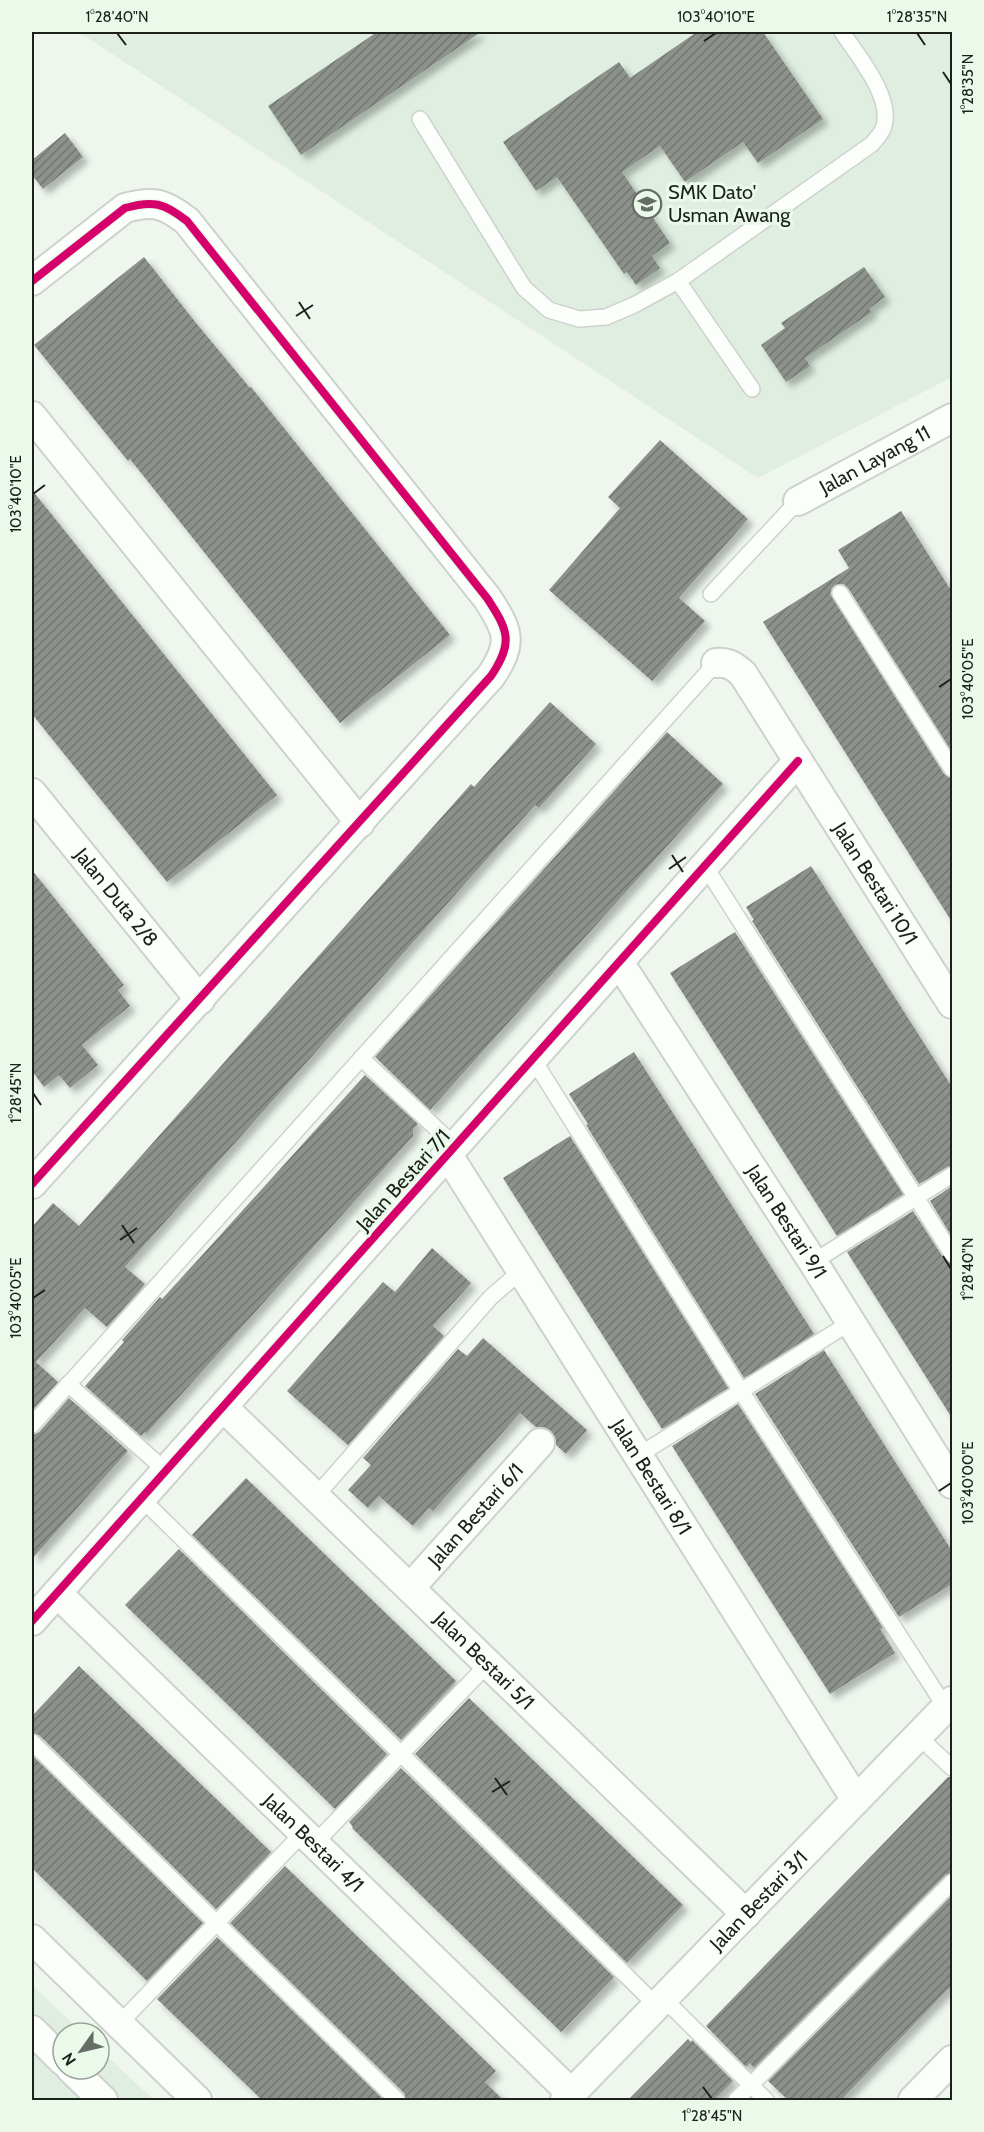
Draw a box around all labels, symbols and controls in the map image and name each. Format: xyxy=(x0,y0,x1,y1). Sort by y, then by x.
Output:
text: 1°28'40"N xyxy=(85,8,149,26)
text: 103°40'10"E xyxy=(677,8,755,26)
text: 1°28'35"N xyxy=(887,8,947,26)
text: 1°28'35"N xyxy=(959,54,977,114)
place label: SMK Dato' Usman Awang xyxy=(668,180,791,227)
school or university icon: SMK Dato' Usman Awang xyxy=(631,188,663,220)
street label: Jalan Layang 11 xyxy=(814,420,934,500)
text: 103°40'10"E xyxy=(7,455,25,533)
text: 103°40'05"E xyxy=(959,639,977,719)
street label: Jalan Bestari 10/1 xyxy=(828,817,923,949)
street label: Jalan Duta 2/8 xyxy=(69,842,163,951)
text: 1°28'45"N xyxy=(7,1063,25,1123)
street label: Jalan Bestari 7/1 xyxy=(350,1124,455,1236)
street label: Jalan Bestari 9/1 xyxy=(741,1159,832,1283)
text: 1°28'40"N xyxy=(959,1237,977,1301)
text: 103°40'05"E xyxy=(7,1258,25,1338)
street label: Jalan Bestari 8/1 xyxy=(606,1414,697,1539)
text: 103°40'00"E xyxy=(959,1441,977,1525)
street label: Jalan Bestari 6/1 xyxy=(422,1458,528,1572)
street label: Jalan Bestari 5/1 xyxy=(429,1606,539,1714)
street label: Jalan Bestari 4/1 xyxy=(258,1788,369,1897)
street label: Jalan Bestari 3/1 xyxy=(704,1845,813,1956)
north arrow xyxy=(51,2021,111,2081)
text: N xyxy=(58,2049,80,2069)
text: 1°28'45"N xyxy=(682,2107,742,2125)

